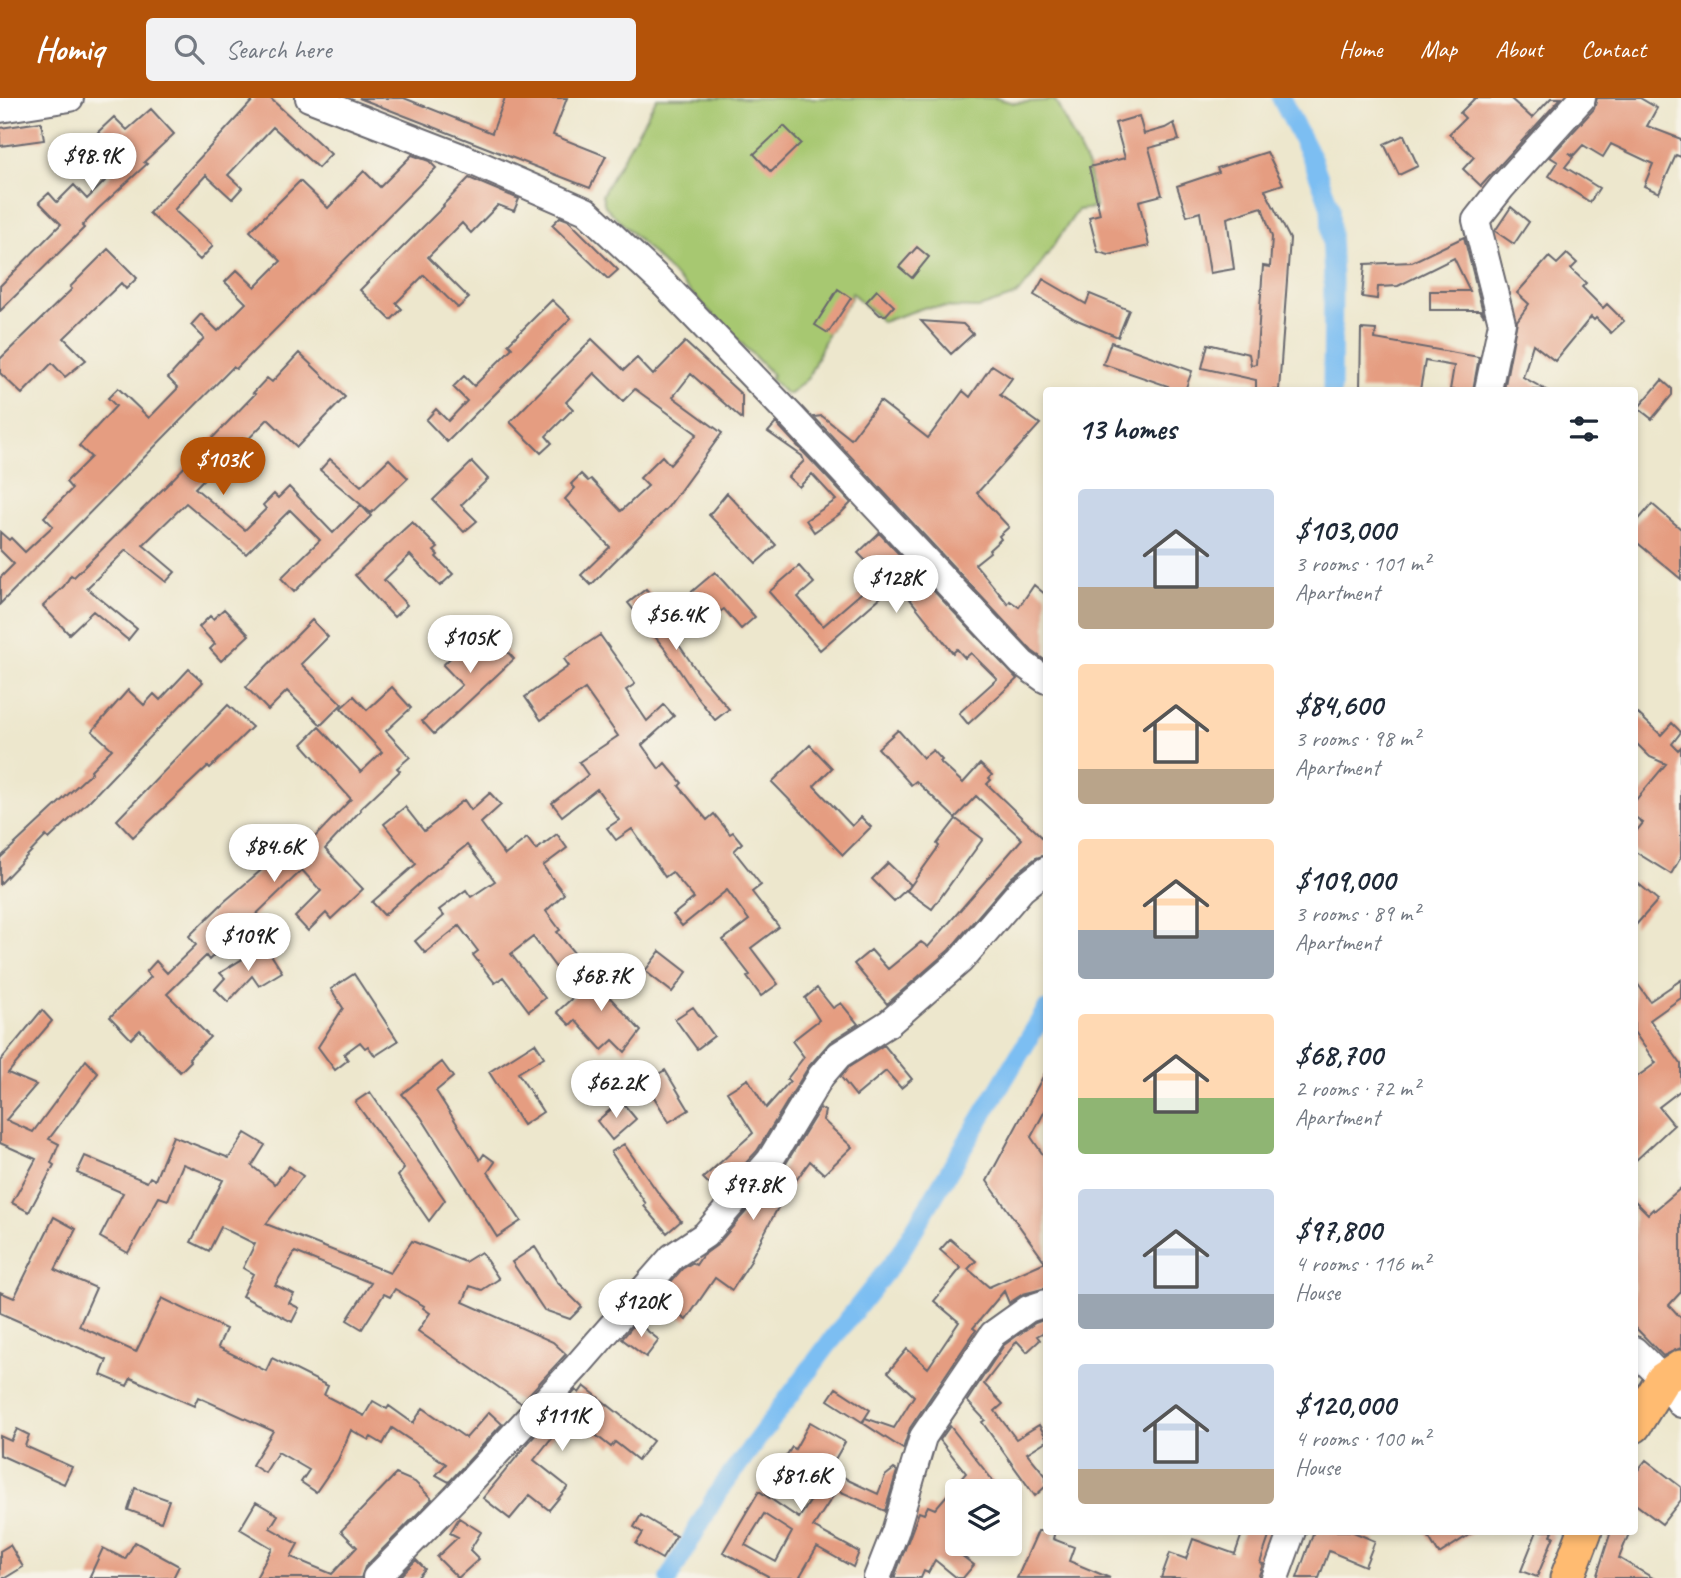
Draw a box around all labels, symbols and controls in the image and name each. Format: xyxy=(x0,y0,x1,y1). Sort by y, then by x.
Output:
search box xyxy=(146,18,636,81)
text: Homiq xyxy=(35,28,104,70)
icon: search xyxy=(170,30,208,68)
text: Search here xyxy=(226,33,331,66)
text: Home xyxy=(1339,34,1382,64)
text: Map xyxy=(1420,34,1457,64)
text: About xyxy=(1495,34,1543,64)
text: Contact xyxy=(1581,34,1646,64)
pin: $98.9K xyxy=(35,134,149,193)
text: $98.9K xyxy=(63,141,121,170)
text: 13 homes xyxy=(1078,410,1176,448)
icon: filters xyxy=(1565,410,1603,448)
pin: $103K xyxy=(174,438,272,497)
text: $103K xyxy=(196,445,250,474)
text: $103,000 xyxy=(1295,511,1395,549)
icon: home xyxy=(1134,517,1218,601)
text: 3 rooms · 101 m² xyxy=(1295,549,1430,578)
pin: $128K xyxy=(847,556,945,615)
text: $128K xyxy=(869,563,923,592)
text: Apartment xyxy=(1295,578,1380,607)
pin: $56.4K xyxy=(619,592,733,652)
text: $56.4K xyxy=(647,600,705,629)
pin: $105K xyxy=(421,616,519,675)
text: $105K xyxy=(444,623,496,652)
text: $84,600 xyxy=(1295,686,1383,724)
icon: home xyxy=(1134,692,1218,776)
text: 3 rooms · 98 m² xyxy=(1295,724,1419,753)
text: Apartment xyxy=(1295,753,1380,782)
pin: $84.6K xyxy=(217,824,331,884)
text: $84.6K xyxy=(245,832,303,861)
text: $109,000 xyxy=(1295,861,1395,899)
icon: home xyxy=(1134,867,1218,951)
text: 3 rooms · 89 m² xyxy=(1295,899,1419,928)
pin: $109K xyxy=(199,914,297,973)
text: $109K xyxy=(222,921,274,950)
text: Apartment xyxy=(1295,928,1380,957)
pin: $68.7K xyxy=(544,954,658,1013)
text: $68.7K xyxy=(572,961,630,990)
text: $68,700 xyxy=(1295,1036,1382,1074)
icon: home xyxy=(1134,1042,1218,1126)
pin: $62.2K xyxy=(559,1060,673,1120)
text: $62.2K xyxy=(587,1068,645,1097)
text: 2 rooms · 72 m² xyxy=(1295,1074,1419,1103)
text: Apartment xyxy=(1295,1103,1380,1132)
pin: $97.8K xyxy=(696,1162,810,1222)
text: $97.8K xyxy=(724,1170,782,1199)
text: $97,800 xyxy=(1295,1211,1381,1249)
icon: home xyxy=(1134,1217,1218,1301)
text: 4 rooms · 116 m² xyxy=(1295,1249,1430,1278)
text: House xyxy=(1295,1278,1340,1307)
pin: $120K xyxy=(592,1280,690,1339)
text: $120K xyxy=(614,1287,668,1316)
text: $120,000 xyxy=(1295,1386,1395,1424)
icon: home xyxy=(1134,1392,1218,1476)
pin: $111K xyxy=(513,1394,611,1453)
text: $111K xyxy=(535,1401,589,1430)
text: 4 rooms · 100 m² xyxy=(1295,1424,1430,1453)
text: House xyxy=(1295,1453,1340,1482)
pin: $81.6K xyxy=(744,1454,858,1513)
text: $81.6K xyxy=(772,1461,830,1490)
map controls xyxy=(945,1479,1022,1556)
button: layers xyxy=(945,1479,1022,1556)

